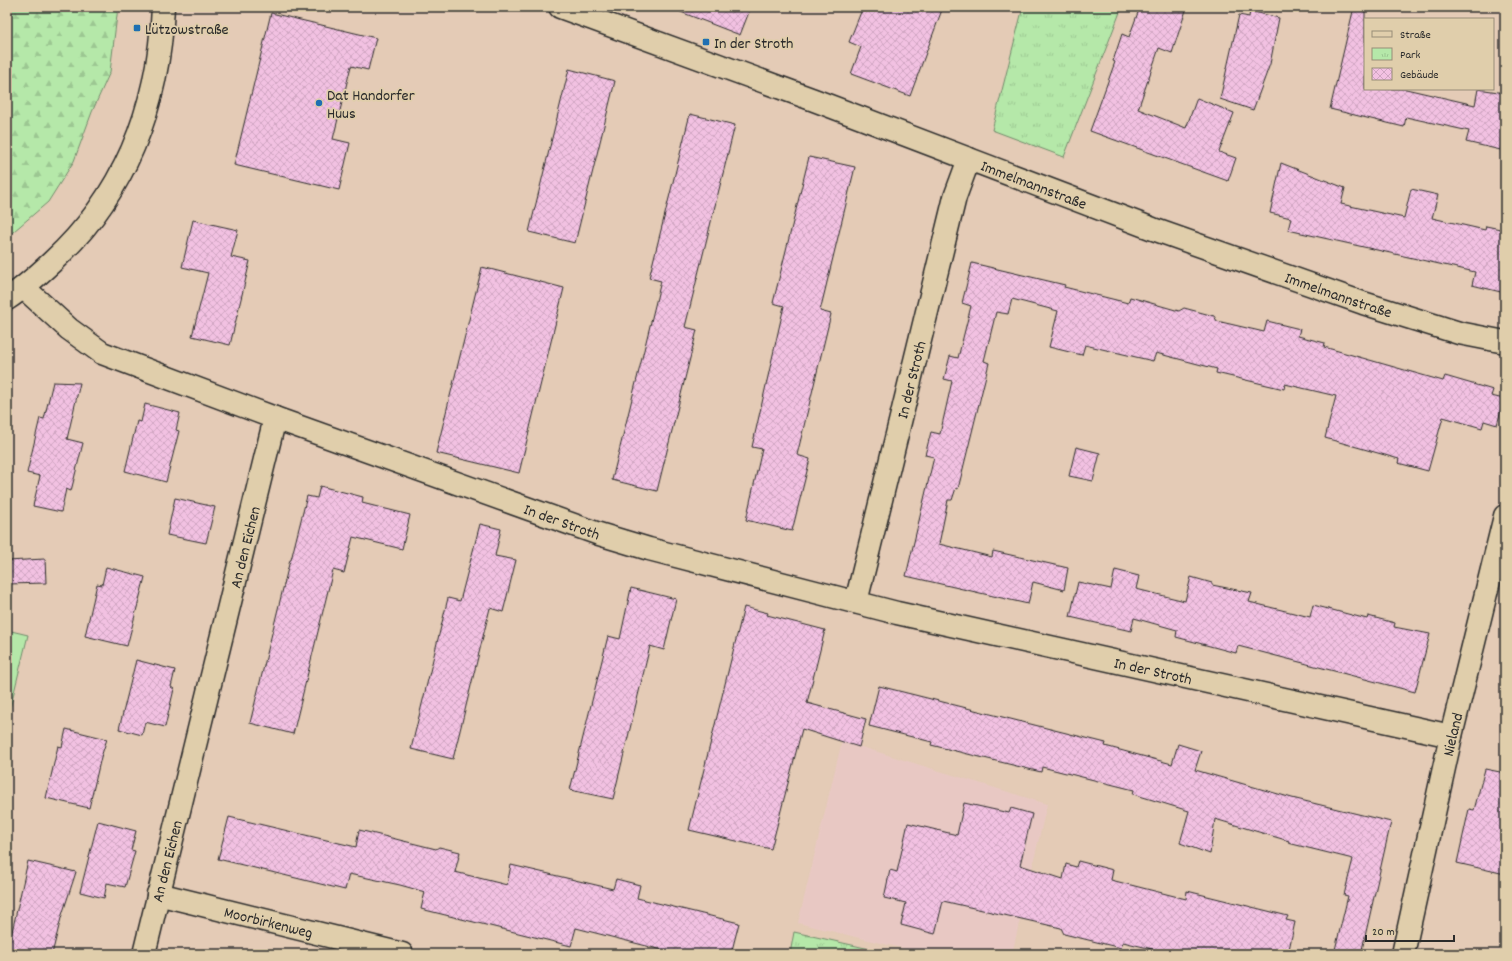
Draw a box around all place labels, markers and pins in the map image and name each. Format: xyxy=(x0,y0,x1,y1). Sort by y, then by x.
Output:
place label: Lützowstraße xyxy=(145,19,229,42)
marker: Lützowstraße xyxy=(132,23,142,33)
place label: In der Stroth xyxy=(714,33,793,56)
marker: In der Stroth xyxy=(701,37,711,47)
place label: Dat Handorfer Huus xyxy=(327,85,415,126)
marker: Dat Handorfer Huus xyxy=(314,98,324,108)

